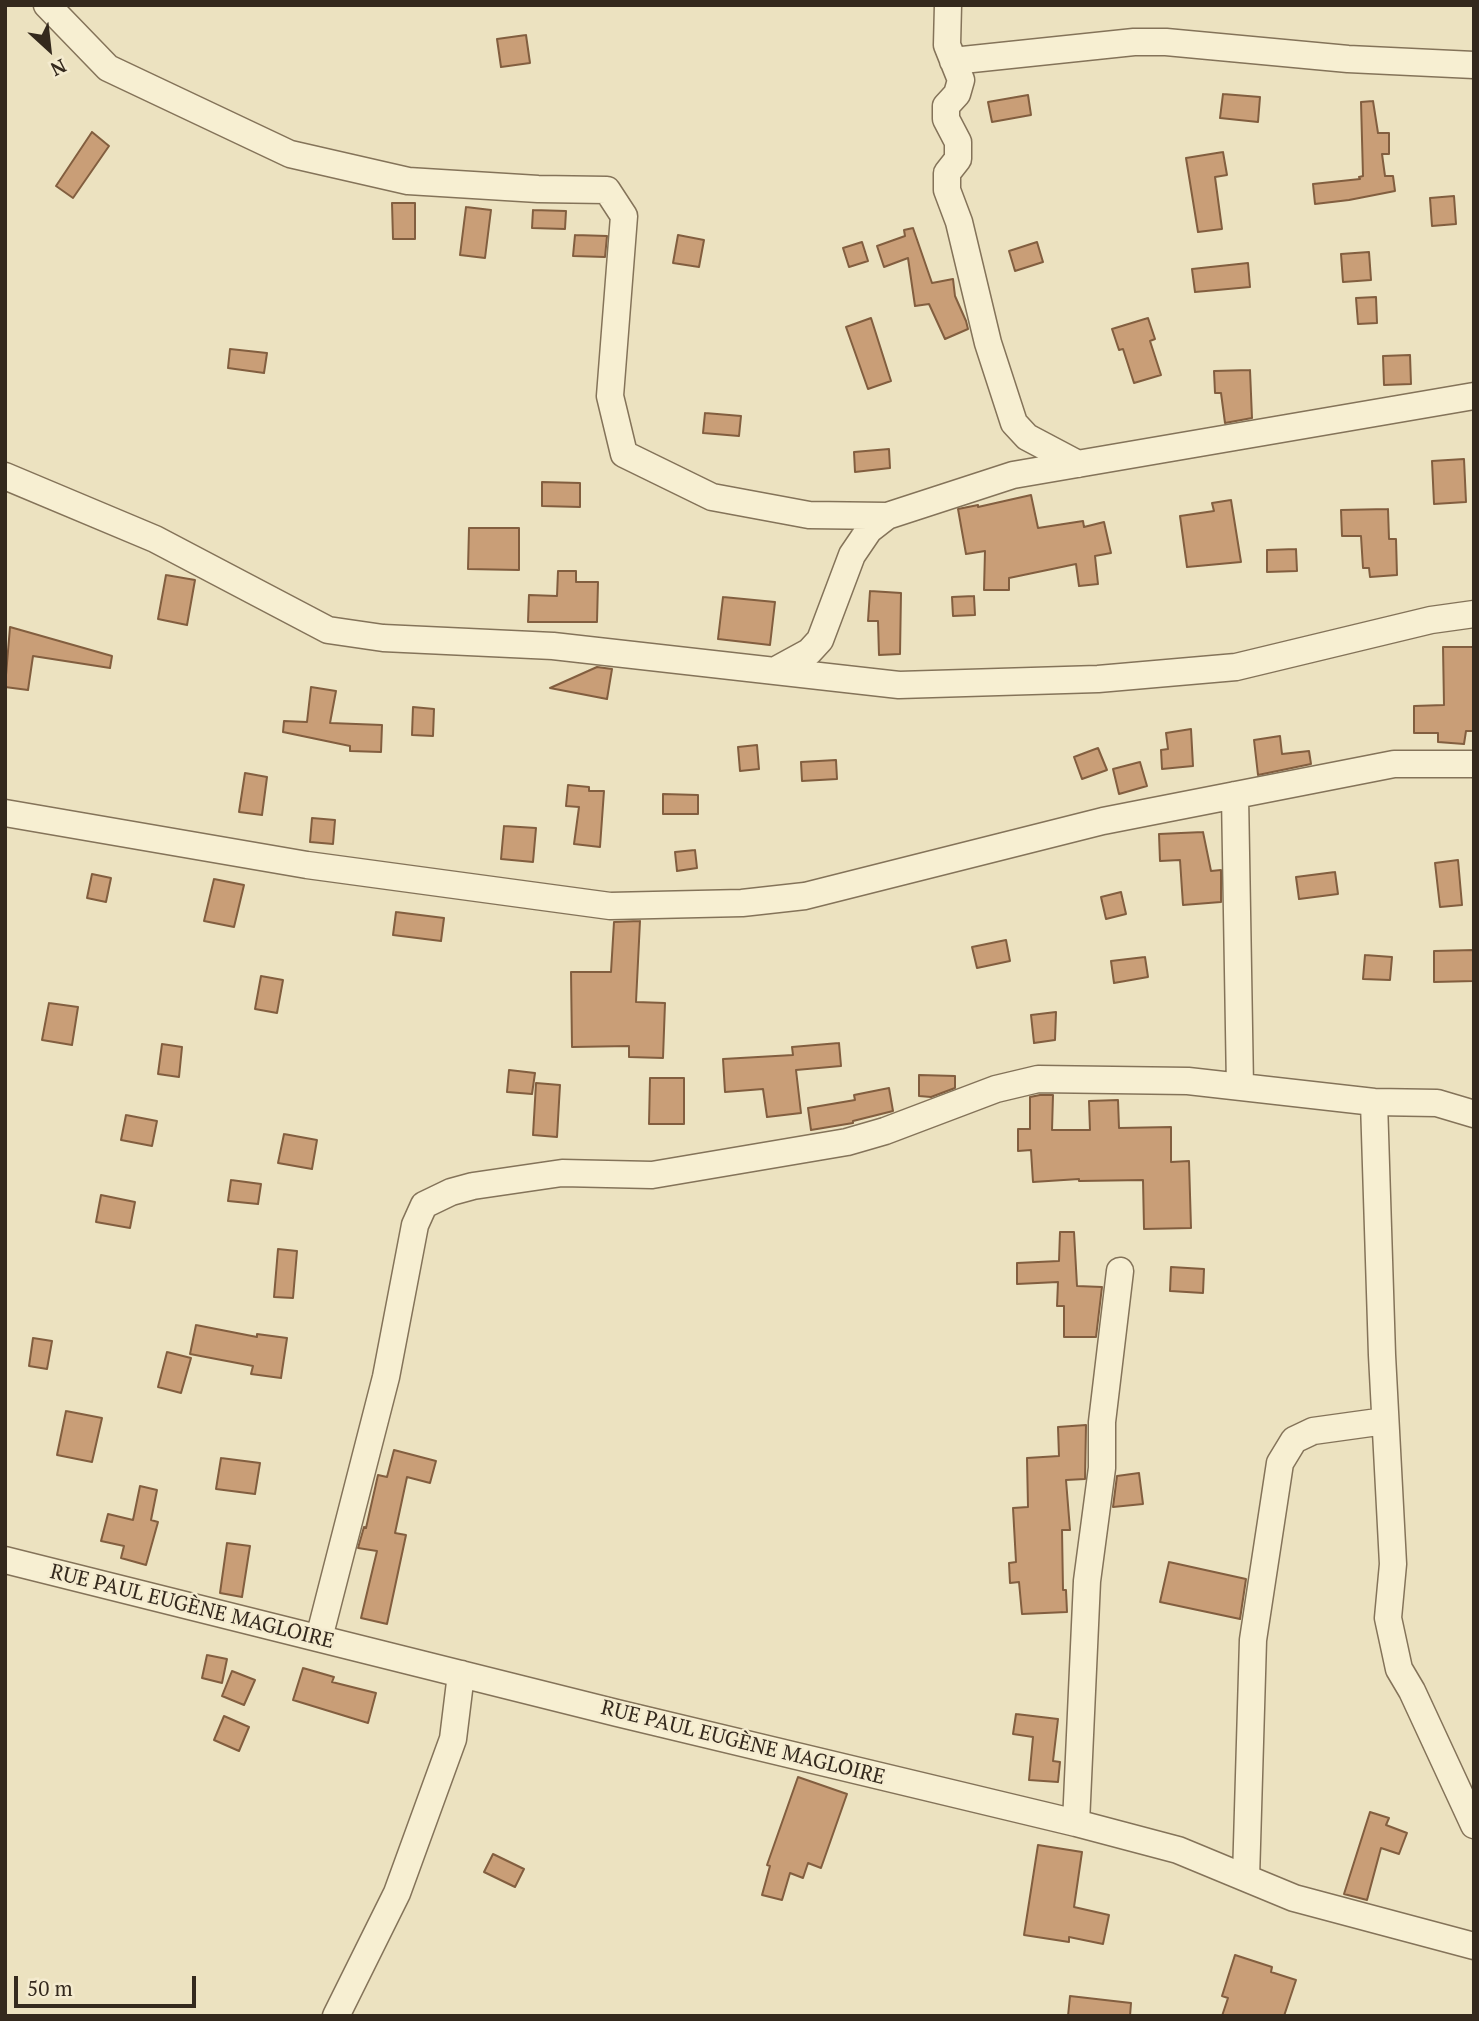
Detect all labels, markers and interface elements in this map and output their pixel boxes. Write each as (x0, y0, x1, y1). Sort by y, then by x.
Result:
north arrow (14, 14, 84, 84)
text: N (47, 54, 71, 83)
street label: RUE PAUL EUGÈNE MAGLOIRE (47, 1559, 337, 1655)
street label: RUE PAUL EUGÈNE MAGLOIRE (598, 1695, 888, 1791)
scale bar (18, 1962, 200, 2006)
text: 50 m (27, 1974, 73, 2002)

